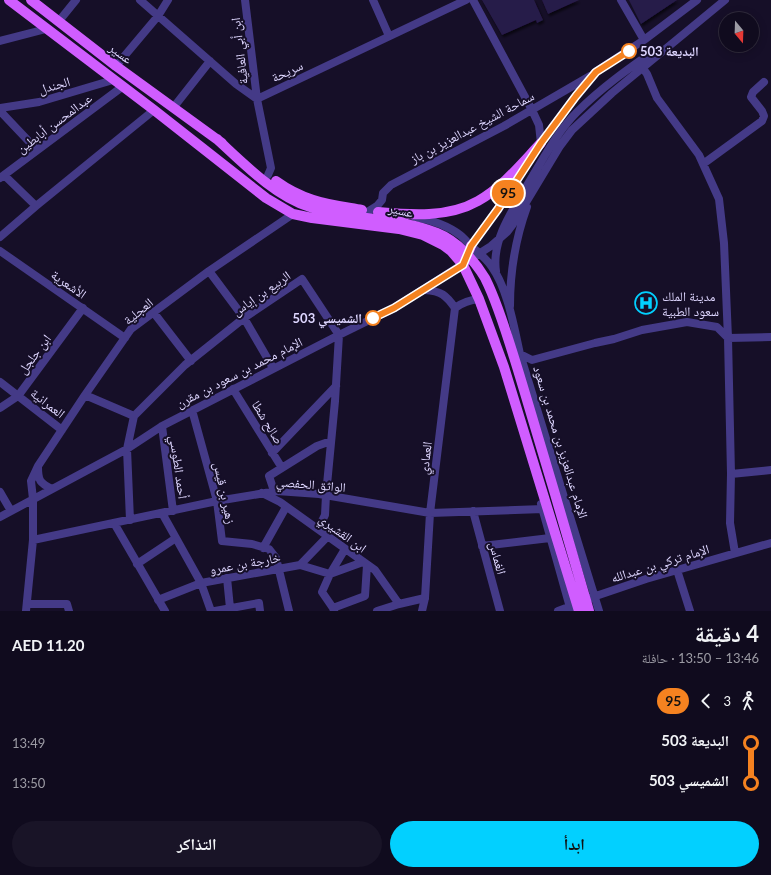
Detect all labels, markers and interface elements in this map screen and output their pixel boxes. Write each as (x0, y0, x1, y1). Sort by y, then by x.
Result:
north arrow (719, 12, 759, 52)
map controls (719, 12, 759, 52)
street label: ابن أبي العافية (227, 16, 254, 85)
street label: عسير (105, 38, 136, 68)
marker: البديعة 503 (621, 43, 637, 59)
place label: البديعة 503 (640, 43, 699, 59)
street label: سريحة (269, 57, 306, 86)
street label: الجندل (36, 73, 72, 98)
street label: سماحة الشيخ عبدالعزيز بن باز (406, 87, 538, 169)
street label: عبدالمحسن أبابطين (13, 89, 96, 157)
line badge: 95 (490, 180, 526, 206)
text: 95 (500, 184, 516, 201)
street label: عسير (386, 199, 415, 222)
street label: الأشعرية (48, 266, 90, 303)
street label: الربيع بن إياس (229, 267, 294, 321)
place label: مدينة الملك سعود الطبية (662, 288, 719, 320)
hospital icon: مدينة الملك سعود الطبية (633, 290, 659, 316)
street label: العجلية (120, 294, 156, 328)
place label: الشميسي 503 (293, 310, 362, 329)
marker: الشميسي 503 (365, 310, 381, 326)
street label: ابن جلجل (14, 331, 55, 378)
street label: الإمام محمد بن سعود بن مقرن (173, 333, 305, 412)
street label: الإمام عبدالعزيز بن محمد بن سعود (529, 364, 592, 520)
street label: العمرانية (27, 385, 68, 422)
street label: صالح شطا (247, 397, 287, 448)
street label: أحمد الطوسي (163, 434, 191, 500)
street label: العمادي (415, 440, 438, 476)
street label: زهير بن قيس (210, 461, 239, 526)
street label: الواثق الحفصي (275, 473, 346, 498)
street label: ابن القشيري (314, 510, 370, 558)
street label: الغماس (485, 540, 510, 576)
street label: الإمام تركي بن عبدالله (609, 540, 712, 589)
street label: خارجة بن عمرو (208, 549, 282, 578)
text: 4 دقيقة (695, 620, 759, 647)
text: AED 11.20 (12, 636, 84, 654)
text: 13:46 – 13:50 · حافلة (642, 650, 759, 666)
icon: back (695, 690, 717, 712)
icon: walk (737, 690, 759, 712)
text: 95 (665, 692, 681, 709)
text: 3 (723, 693, 731, 709)
text: البديعة 503 (661, 731, 729, 749)
text: 13:49 (12, 735, 45, 751)
text: الشميسي 503 (649, 771, 729, 789)
text: 13:50 (12, 775, 45, 791)
button: التذاكر (12, 821, 382, 867)
button: ابدأ (390, 821, 759, 867)

